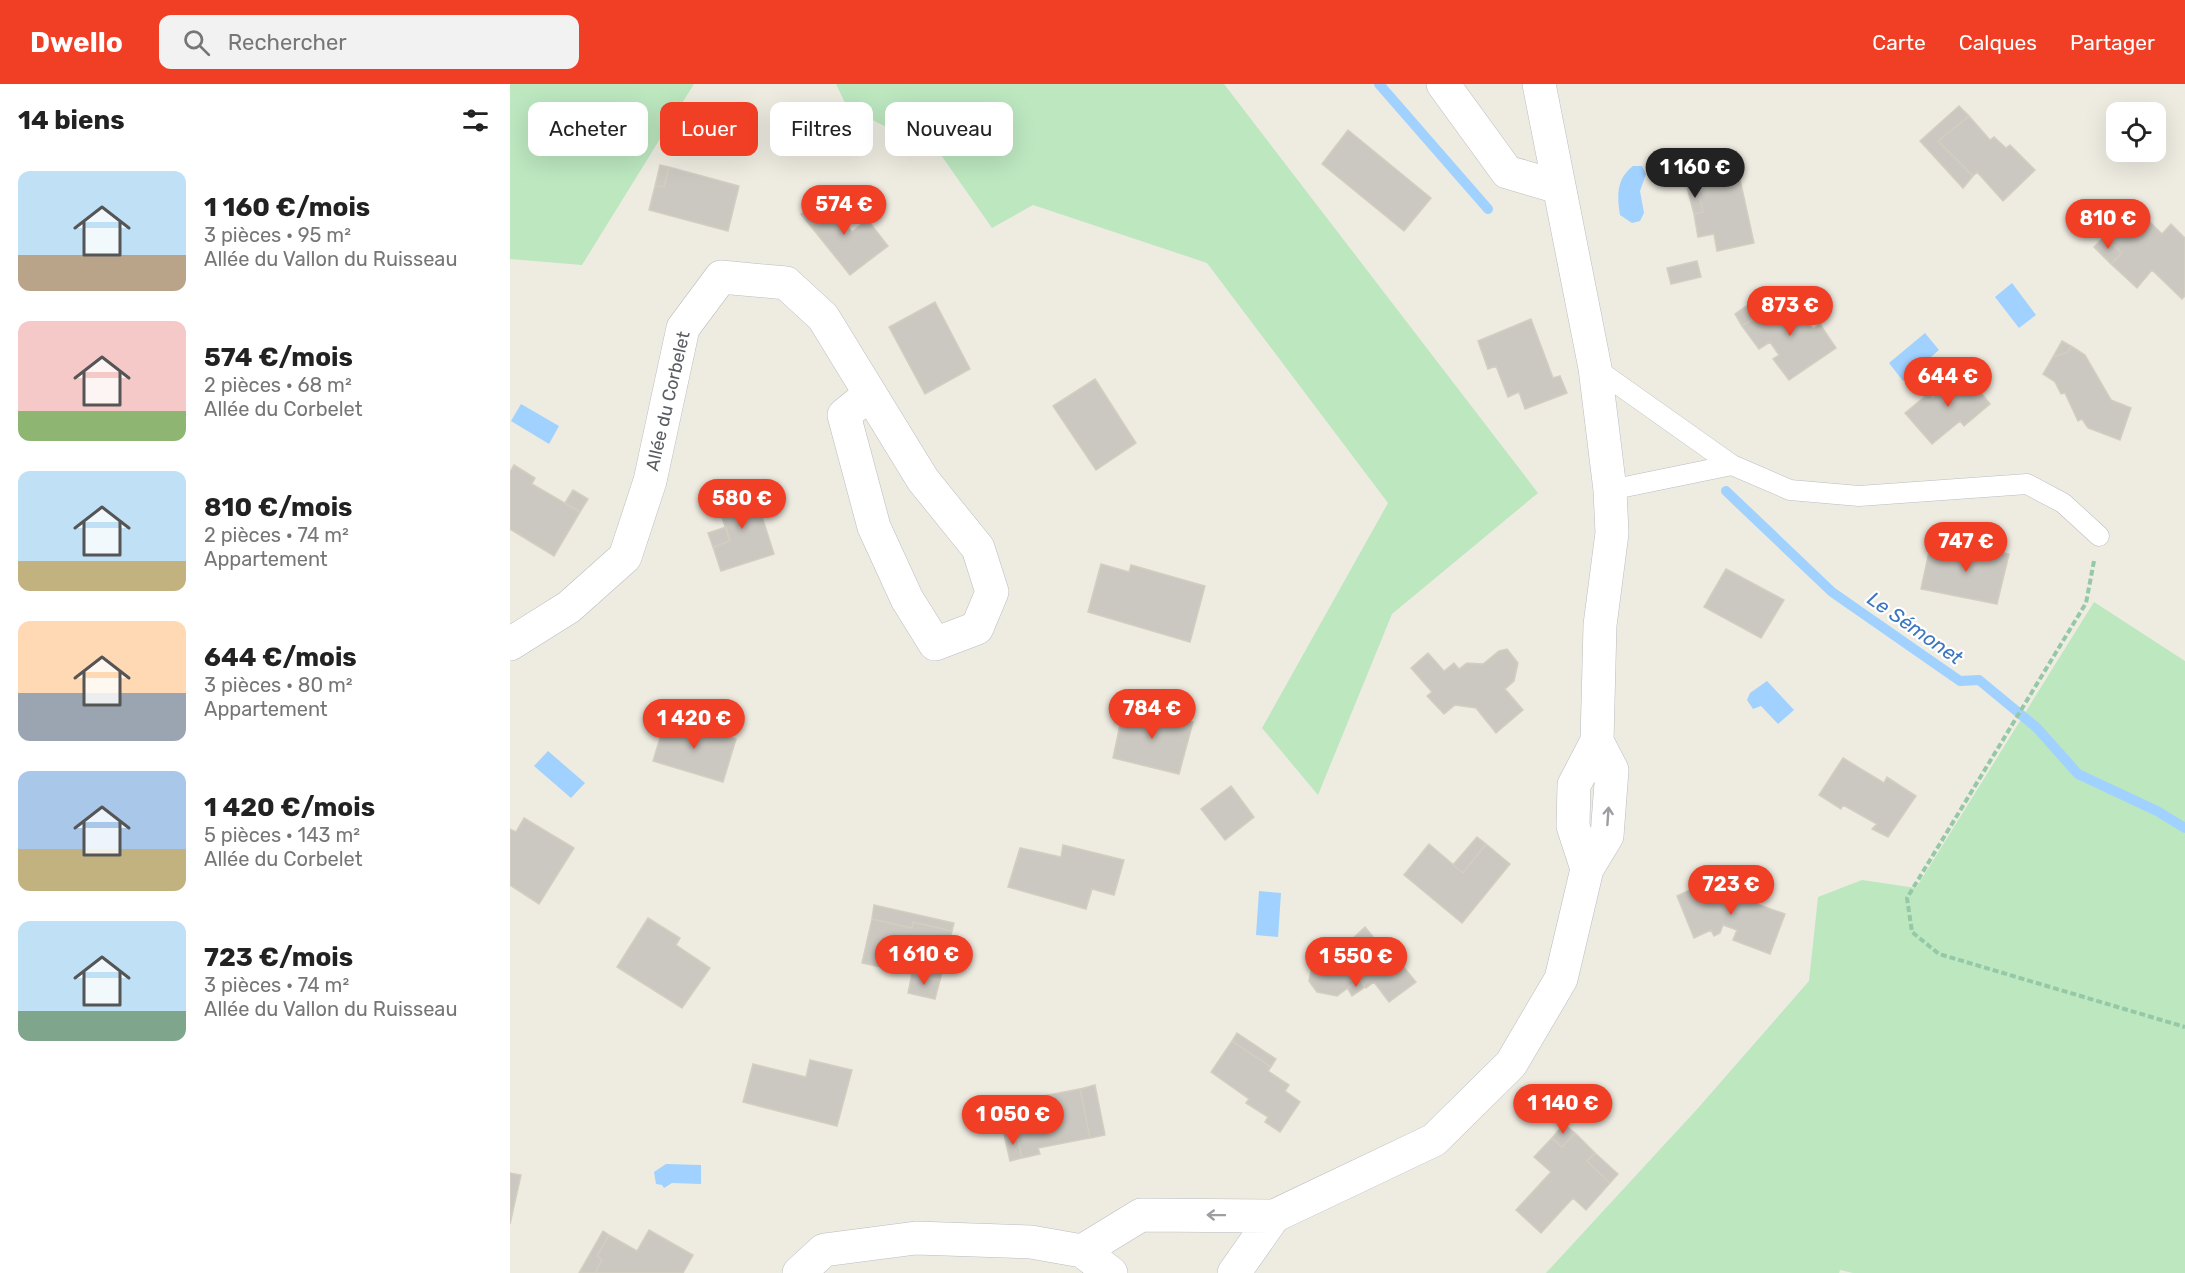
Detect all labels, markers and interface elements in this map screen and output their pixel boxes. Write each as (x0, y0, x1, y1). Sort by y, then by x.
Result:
search box (159, 15, 579, 69)
text: Dwello (30, 26, 123, 59)
icon: search (180, 26, 213, 59)
text: Rechercher (228, 29, 347, 56)
text: Carte (1872, 30, 1926, 55)
text: Calques (1959, 30, 2037, 55)
text: Partager (2070, 30, 2155, 55)
chip: Acheter (528, 102, 648, 156)
chip: Louer (660, 102, 758, 156)
chip: Filtres (770, 102, 873, 156)
chip: Nouveau (885, 102, 1013, 156)
map controls (2106, 102, 2166, 162)
button: locate (2106, 102, 2166, 162)
icon: filters (459, 104, 492, 137)
text: 14 biens (18, 105, 125, 136)
pin: 1 160 € (1640, 148, 1750, 199)
text: 1 160 € (1660, 155, 1730, 179)
pin: 574 € (802, 185, 886, 236)
text: 1 160 €/mois (204, 192, 370, 223)
text: 574 € (815, 192, 873, 216)
icon: home (66, 195, 138, 267)
pin: 810 € (2066, 199, 2150, 250)
text: 810 € (2079, 206, 2137, 230)
text: 3 pièces · 95 m² (204, 223, 351, 247)
text: Allée du Vallon du Ruisseau (204, 247, 457, 271)
pin: 873 € (1748, 286, 1832, 337)
text: 873 € (1761, 293, 1819, 317)
street label: Allée du Corbelet (641, 329, 695, 473)
text: 574 €/mois (204, 342, 353, 373)
icon: home (66, 345, 138, 417)
pin: 644 € (1906, 357, 1990, 408)
text: 644 € (1918, 364, 1978, 388)
text: 2 pièces · 68 m² (204, 373, 352, 397)
text: Allée du Corbelet (204, 397, 363, 421)
pin: 580 € (700, 479, 784, 530)
text: 580 € (712, 486, 772, 510)
text: 810 €/mois (204, 492, 352, 523)
icon: home (66, 495, 138, 567)
pin: 747 € (1924, 522, 2008, 573)
text: 2 pièces · 74 m² (204, 523, 349, 547)
text: 747 € (1938, 529, 1994, 553)
text: Appartement (204, 547, 328, 571)
water label: Le Sémonet (1863, 586, 1967, 670)
text: 644 €/mois (204, 642, 357, 673)
icon: home (66, 645, 138, 717)
text: 3 pièces · 80 m² (204, 673, 353, 697)
pin: 784 € (1110, 689, 1194, 740)
text: 784 € (1123, 696, 1181, 720)
text: Appartement (204, 697, 328, 721)
pin: 1 420 € (639, 699, 749, 750)
text: 1 420 € (657, 706, 731, 730)
text: 1 420 €/mois (204, 792, 375, 823)
icon: home (66, 795, 138, 867)
one-way arrow (1603, 807, 1614, 827)
text: 5 pièces · 143 m² (204, 823, 360, 847)
text: Allée du Corbelet (204, 847, 363, 871)
pin: 723 € (1689, 865, 1773, 916)
text: 723 € (1702, 872, 1760, 896)
pin: 1 610 € (869, 935, 979, 986)
pin: 1 550 € (1301, 937, 1411, 988)
text: 723 €/mois (204, 942, 353, 973)
text: 1 610 € (889, 942, 959, 966)
text: 1 550 € (1319, 944, 1393, 968)
icon: home (66, 945, 138, 1017)
text: 3 pièces · 74 m² (204, 973, 349, 997)
text: Allée du Vallon du Ruisseau (204, 997, 457, 1021)
pin: 1 140 € (1508, 1084, 1618, 1135)
text: 1 140 € (1527, 1091, 1599, 1115)
pin: 1 050 € (958, 1095, 1068, 1146)
text: 1 050 € (976, 1102, 1050, 1126)
one-way arrow (1206, 1209, 1226, 1221)

